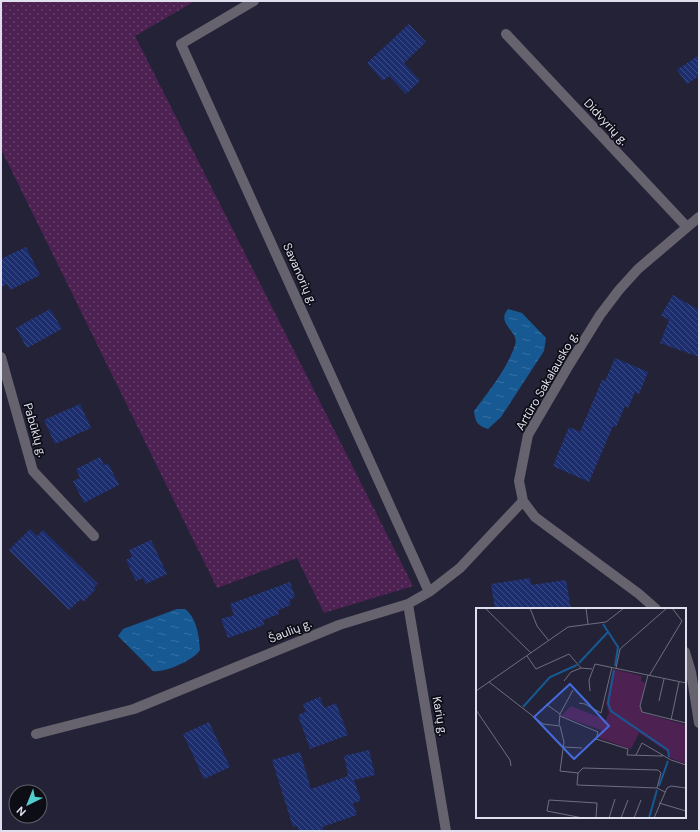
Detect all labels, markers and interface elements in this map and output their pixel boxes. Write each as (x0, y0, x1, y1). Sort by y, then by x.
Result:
street label: Didvyrių g. (580, 95, 632, 149)
street label: Savanorių g. (279, 240, 321, 308)
street label: Artūro Sakalausko g. (512, 329, 582, 433)
street label: Pabūklų g. (20, 401, 50, 459)
inset map (476, 608, 686, 818)
street label: Šaulių g. (266, 615, 314, 647)
street label: Karių g. (429, 695, 451, 737)
north arrow (8, 784, 48, 824)
text: N (13, 803, 29, 819)

